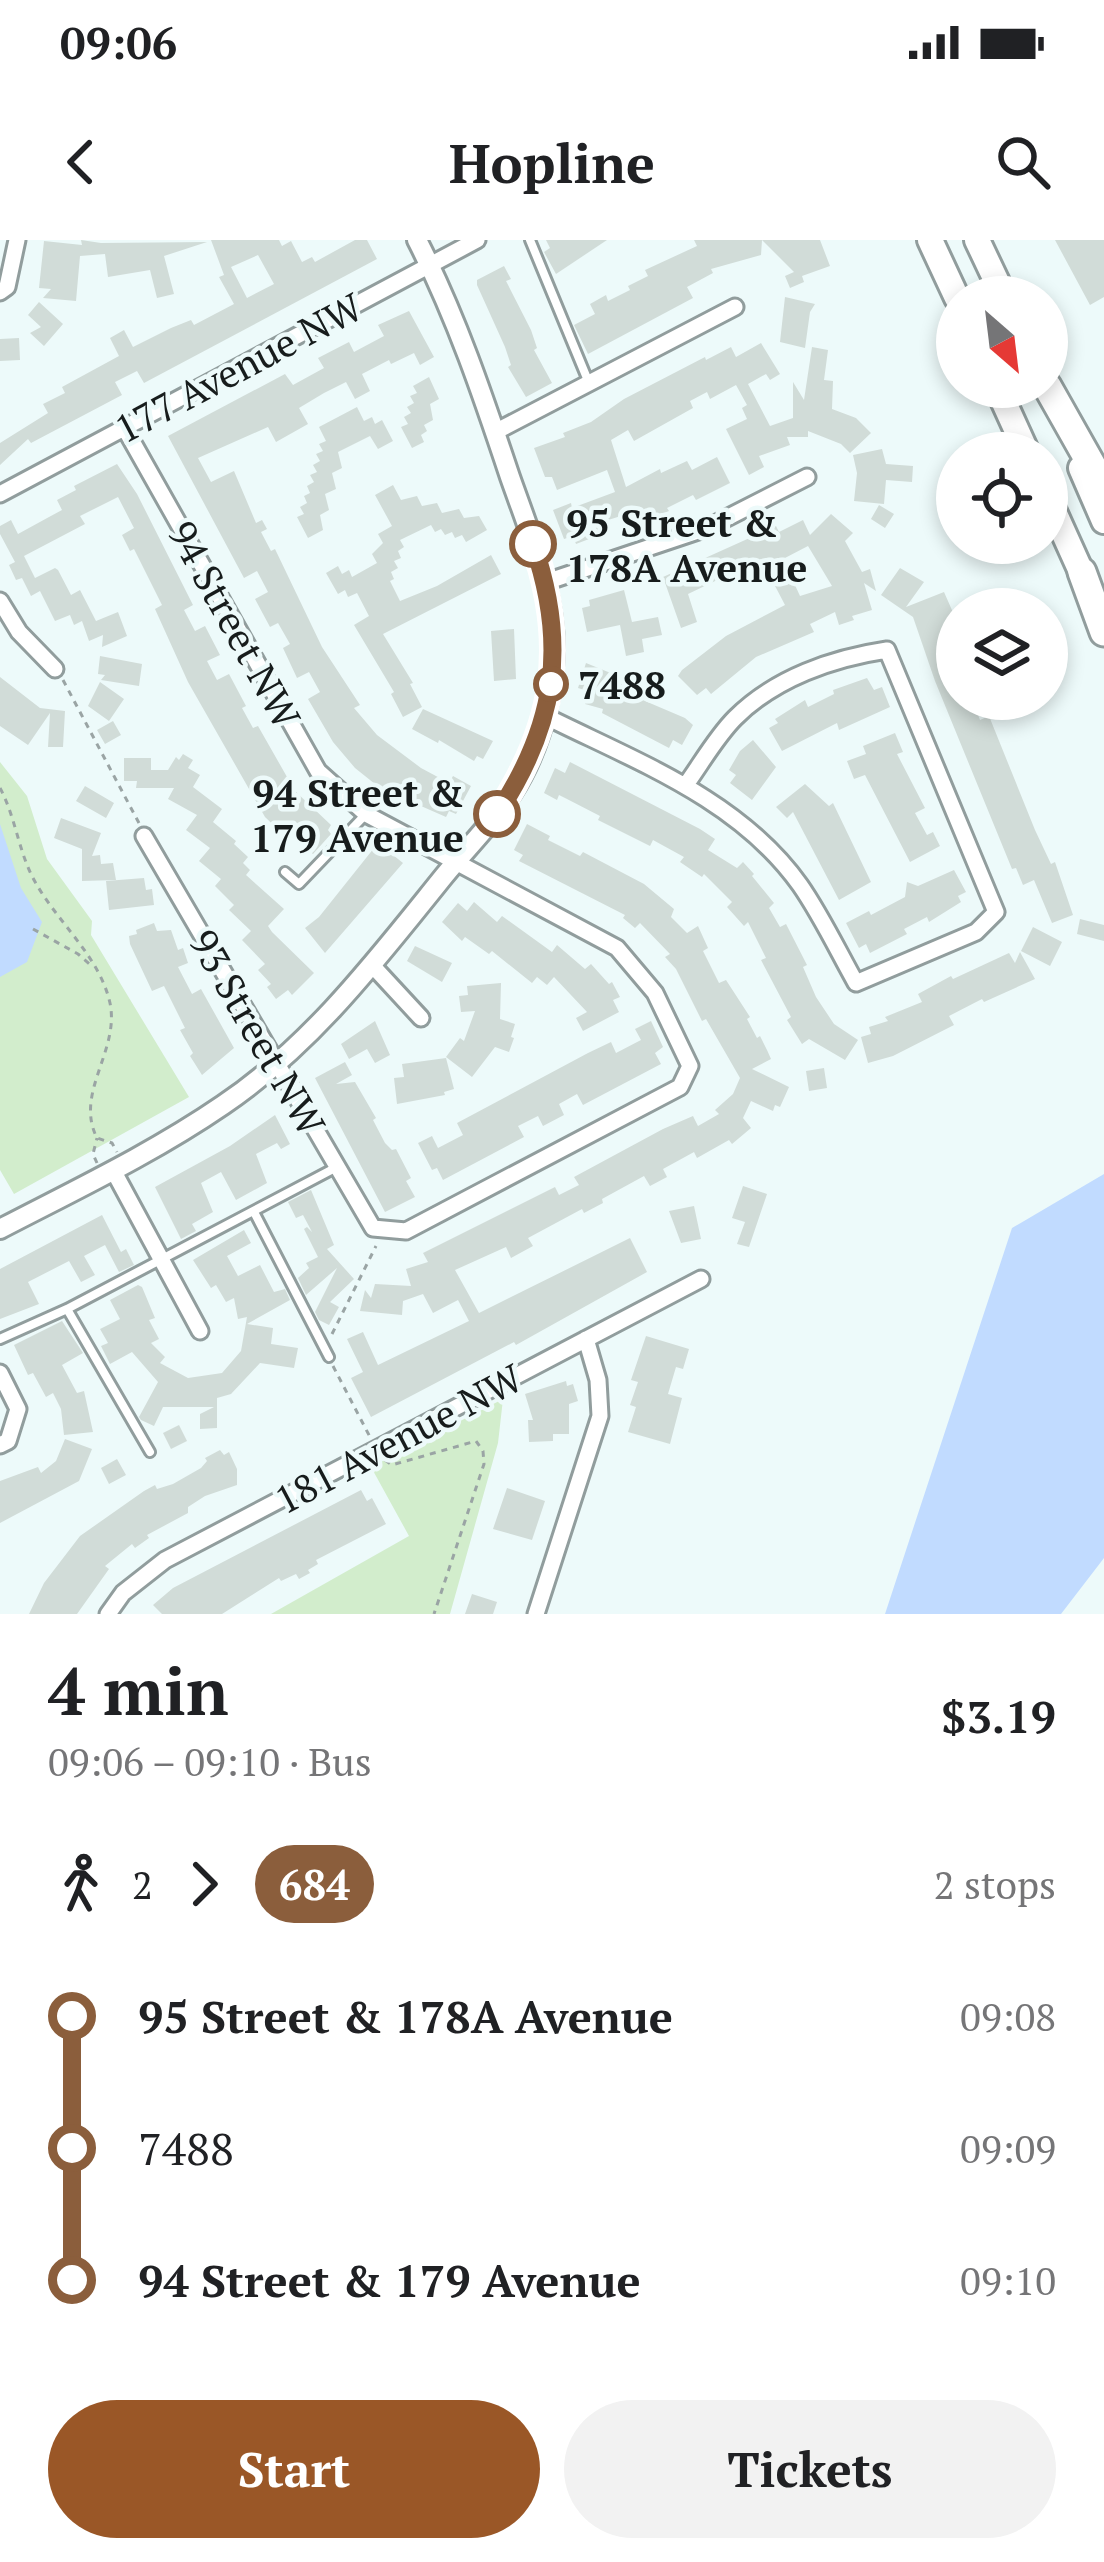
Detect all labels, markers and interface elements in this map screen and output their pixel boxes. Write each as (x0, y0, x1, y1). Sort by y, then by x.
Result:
text: 09:06 (60, 12, 177, 72)
text: Hopline (449, 127, 655, 198)
icon: back (48, 129, 114, 195)
icon: search (990, 129, 1056, 195)
north arrow (936, 276, 1068, 408)
map controls (936, 276, 1068, 720)
street label: 177 Avenue NW (105, 280, 371, 454)
button: locate (936, 432, 1068, 564)
place label: 95 Street & 178A Avenue (566, 496, 807, 593)
street label: 94 Street NW (157, 511, 314, 737)
marker: 95 Street & 178A Avenue (511, 522, 555, 566)
button: layers (936, 588, 1068, 720)
place label: 7488 (578, 658, 666, 710)
marker: 7488 (535, 668, 567, 700)
place label: 94 Street & 179 Avenue (251, 766, 464, 863)
marker: 94 Street & 179 Avenue (475, 792, 519, 836)
street label: 93 Street NW (178, 920, 338, 1145)
street label: 181 Avenue NW (265, 1351, 531, 1525)
text: 4 min (48, 1646, 229, 1734)
text: $3.19 (941, 1686, 1056, 1746)
text: 09:06 – 09:10 · Bus (48, 1735, 372, 1787)
icon: walk (48, 1851, 114, 1917)
icon: forward (171, 1851, 237, 1917)
text: 684 (279, 1856, 350, 1912)
text: 2 (132, 1858, 153, 1910)
text: 2 stops (934, 1858, 1056, 1910)
text: 95 Street & 178A Avenue (138, 1986, 673, 2046)
text: 09:08 (960, 1990, 1056, 2042)
text: 7488 (138, 2118, 234, 2178)
text: 09:09 (960, 2122, 1056, 2174)
text: 94 Street & 179 Avenue (138, 2250, 641, 2310)
text: 09:10 (960, 2254, 1056, 2306)
button: Start (48, 2400, 540, 2538)
button: Tickets (564, 2400, 1056, 2538)

